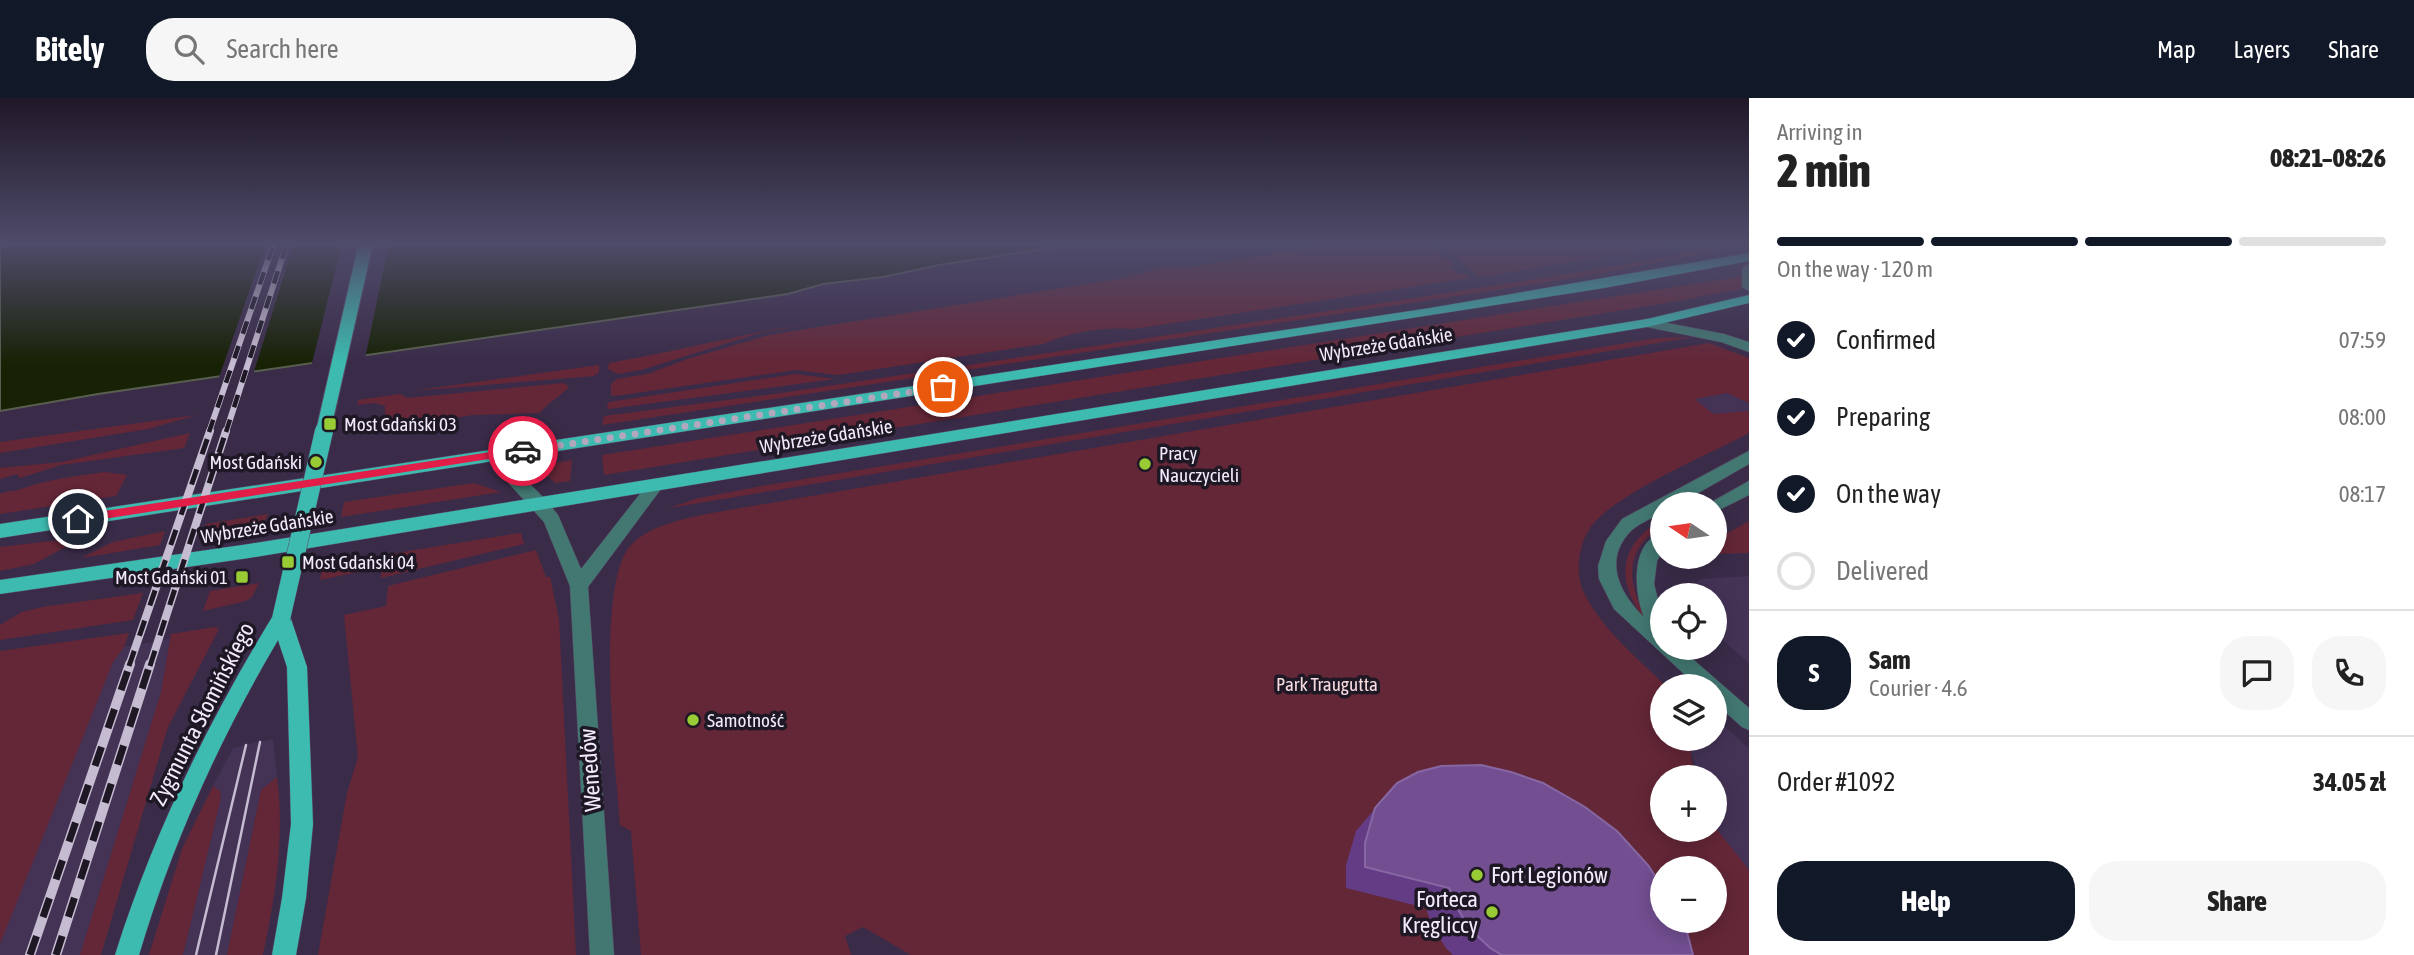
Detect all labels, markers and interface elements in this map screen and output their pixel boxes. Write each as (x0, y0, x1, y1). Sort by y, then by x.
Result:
search box (146, 18, 636, 81)
text: Bitely (35, 30, 104, 68)
icon: search (170, 30, 208, 68)
text: Search here (226, 34, 339, 64)
text: Map (2157, 36, 2196, 63)
text: Layers (2234, 36, 2290, 63)
text: Share (2328, 36, 2379, 63)
text: Arriving in (1777, 119, 1863, 145)
text: 08:21–08:26 (2270, 143, 2386, 173)
text: 2 min (1777, 144, 1871, 197)
text: On the way · 120 m (1777, 256, 1933, 282)
icon: check (1777, 321, 1815, 359)
street label: Wybrzeże Gdańskie (1318, 323, 1454, 365)
text: Confirmed (1836, 325, 1936, 355)
text: 07:59 (2339, 327, 2386, 353)
pin (913, 357, 973, 417)
icon: bag (924, 368, 962, 406)
icon: check (1777, 398, 1815, 436)
text: Preparing (1836, 402, 1930, 432)
text: 08:00 (2338, 404, 2386, 430)
place label: Most Gdański 03 (344, 413, 457, 435)
street label: Wybrzeże Gdańskie (758, 415, 894, 457)
marker: Most Gdański 03 (322, 416, 338, 432)
courier (488, 416, 558, 486)
icon: car (504, 432, 542, 470)
place label: Pracy Nauczycieli (1159, 442, 1239, 486)
place label: Most Gdański (210, 451, 302, 473)
marker: Most Gdański (308, 454, 324, 470)
marker: Pracy Nauczycieli (1137, 456, 1153, 472)
icon: check (1777, 475, 1815, 513)
text: On the way (1836, 479, 1941, 509)
text: 08:17 (2339, 481, 2386, 507)
pin (48, 489, 108, 549)
north arrow (1650, 492, 1727, 569)
map controls (1650, 492, 1727, 933)
icon: home (59, 500, 97, 538)
street label: Wybrzeże Gdańskie (199, 505, 335, 547)
place label: Most Gdański 04 (302, 551, 415, 573)
marker: Most Gdański 04 (280, 554, 296, 570)
text: Delivered (1836, 556, 1929, 586)
place label: Most Gdański 01 (115, 566, 228, 588)
marker: Most Gdański 01 (234, 569, 250, 585)
button: locate (1650, 583, 1727, 660)
street label: Zygmunta Słomińskiego (145, 618, 259, 810)
button: chat (2220, 636, 2294, 710)
button: phone (2312, 636, 2386, 710)
text: Sam (1869, 645, 1911, 675)
text: S (1809, 658, 1819, 688)
park label: Park Traugutta (1276, 673, 1378, 695)
button: layers (1650, 674, 1727, 751)
text: Courier · 4.6 (1869, 675, 1968, 701)
place label: Samotność (707, 709, 785, 731)
marker: Samotność (685, 712, 701, 728)
street label: Wenedów (574, 727, 606, 812)
button: + (1650, 765, 1727, 842)
text: Order #1092 (1777, 767, 1896, 797)
text: 34.05 zł (2313, 767, 2386, 797)
button: − (1650, 856, 1727, 933)
button: Help (1777, 861, 2075, 941)
button: Share (2089, 861, 2386, 941)
place label: Fort Legionów (1491, 862, 1608, 888)
marker: Fort Legionów (1469, 867, 1485, 883)
place label: Forteca Kręgliccy (1402, 886, 1478, 938)
marker: Forteca Kręgliccy (1484, 904, 1500, 920)

